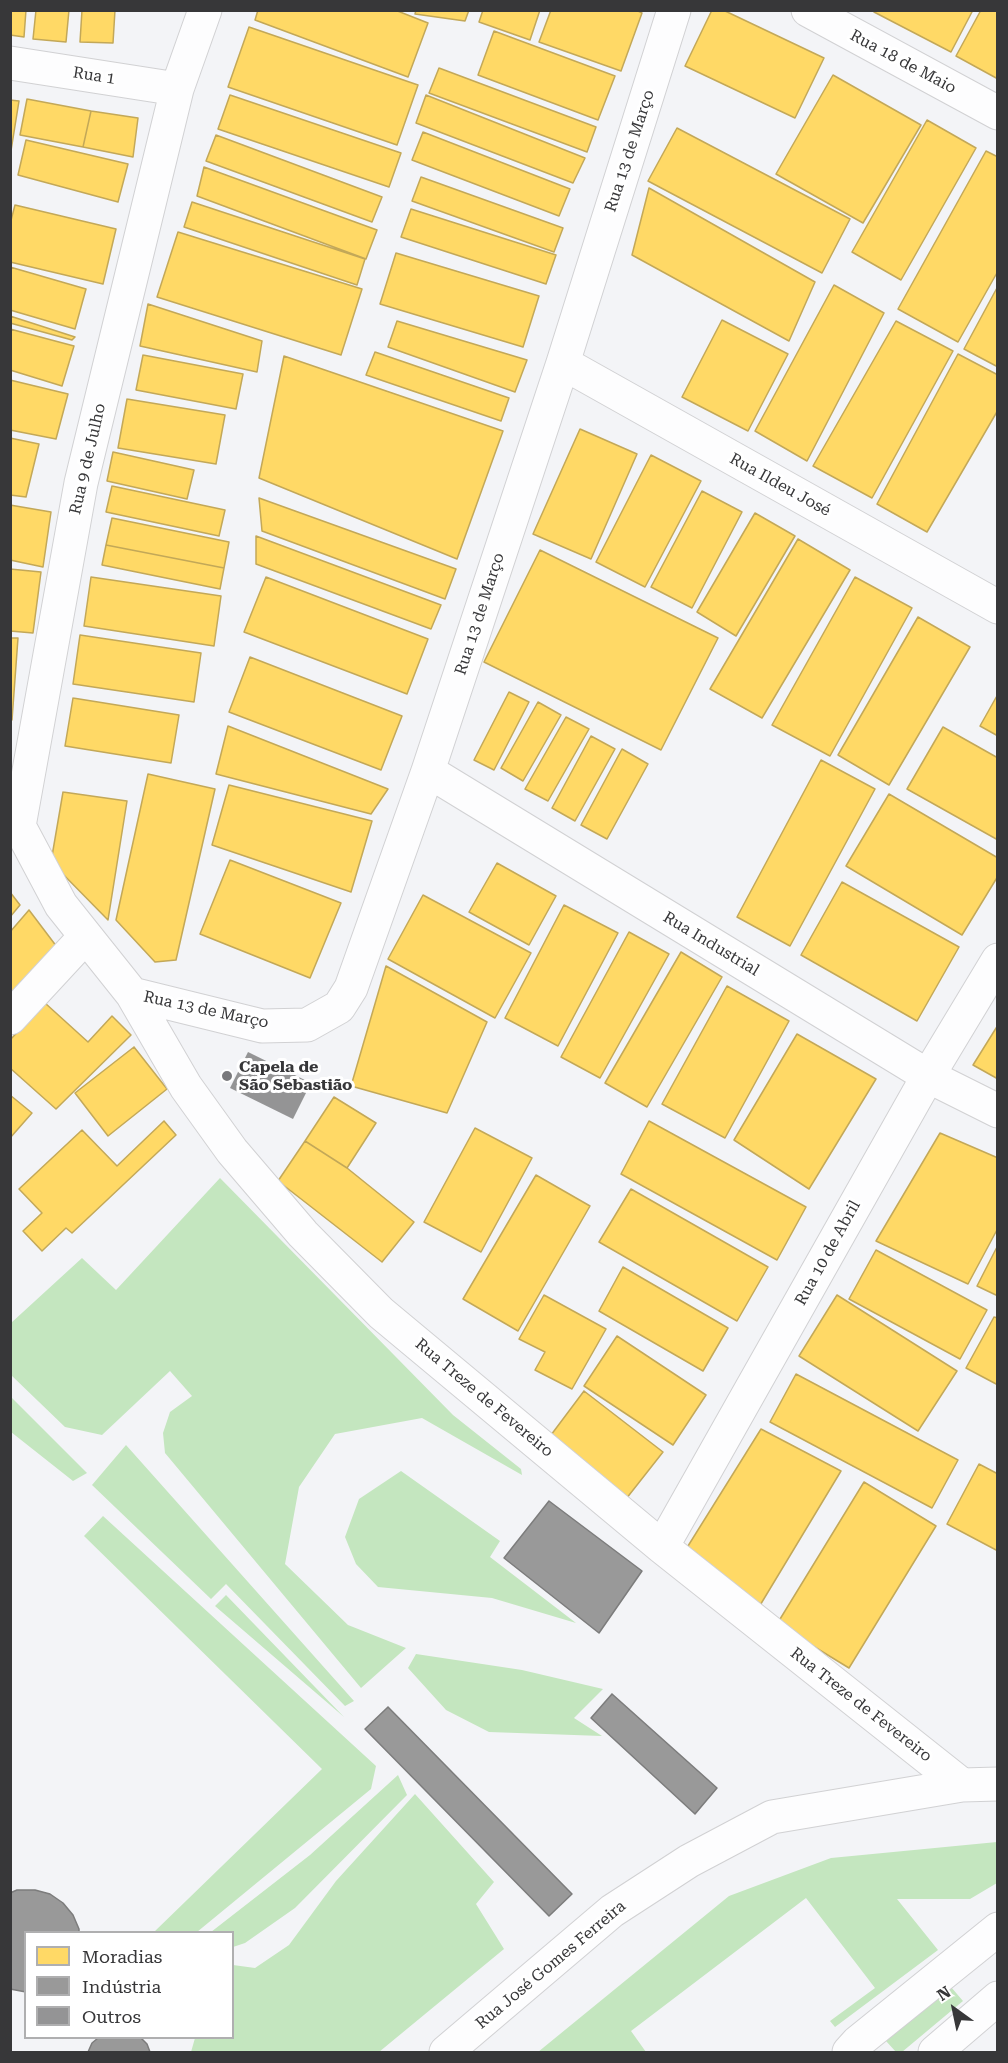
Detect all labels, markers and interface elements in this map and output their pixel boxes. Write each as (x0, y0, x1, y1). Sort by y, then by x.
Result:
street label: Rua 18 de Maio (847, 26, 959, 98)
street label: Rua 1 (72, 63, 116, 89)
street label: Rua 13 de Março (601, 87, 659, 215)
street label: Rua 9 de Julho (66, 402, 110, 516)
street label: Rua Ildeu José (726, 449, 834, 521)
street label: Rua 13 de Março (451, 550, 509, 678)
street label: Rua Industrial (659, 908, 763, 980)
street label: Rua 13 de Março (142, 987, 270, 1033)
place label: Capela de São Sebastião (239, 1057, 352, 1095)
marker: Capela de São Sebastião (220, 1069, 234, 1083)
street label: Rua 10 de Abril (791, 1197, 865, 1309)
street label: Rua Treze de Fevereiro (411, 1335, 557, 1461)
street label: Rua Treze de Fevereiro (786, 1644, 936, 1766)
street label: Rua José Gomes Ferreira (472, 1897, 630, 2033)
legend (24, 1931, 234, 2039)
text: Moradias (82, 1946, 162, 1967)
text: Indústria (82, 1976, 161, 1997)
north arrow (924, 1979, 984, 2039)
text: N (934, 1982, 954, 2005)
text: Outros (82, 2006, 141, 2027)

